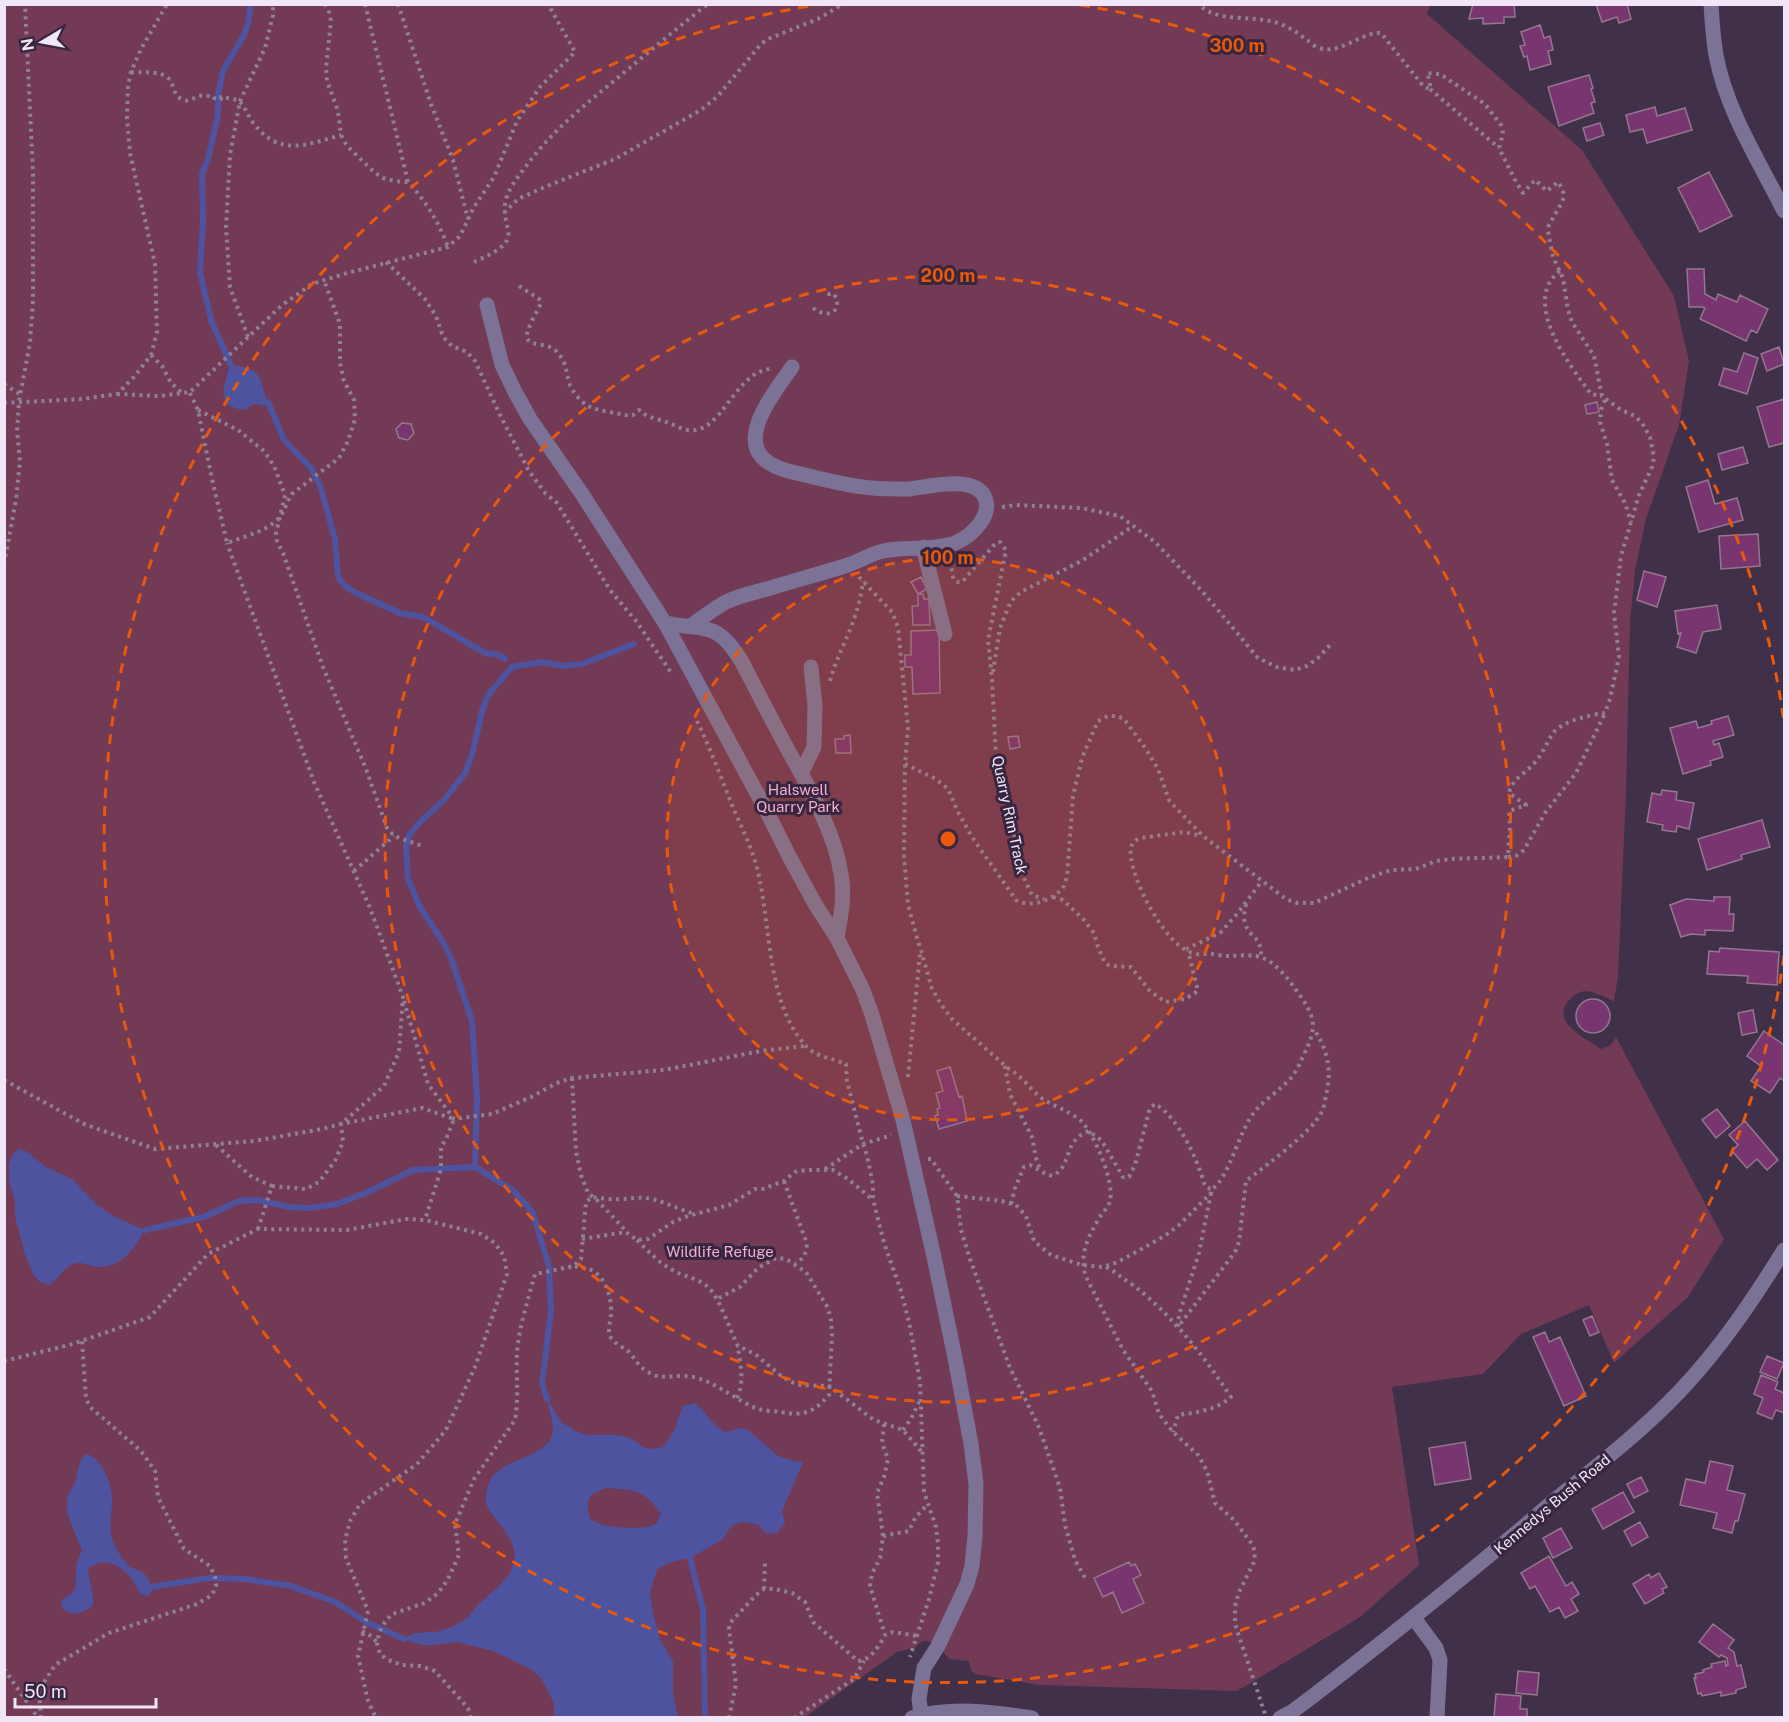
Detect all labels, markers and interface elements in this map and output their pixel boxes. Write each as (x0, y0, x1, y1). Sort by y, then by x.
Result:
north arrow (12, 12, 72, 72)
text: 300 m (1209, 35, 1265, 56)
text: N (17, 37, 38, 52)
text: 200 m (921, 265, 975, 286)
text: 100 m (922, 547, 974, 568)
street label: Quarry Rim Track (989, 754, 1031, 876)
park label: Halswell Quarry Park (756, 781, 840, 815)
centre of rings (938, 829, 958, 849)
park label: Wildlife Refuge (666, 1243, 774, 1260)
street label: Kennedys Bush Road (1491, 1450, 1613, 1558)
scale bar (15, 1671, 156, 1709)
text: 50 m (24, 1681, 67, 1702)

